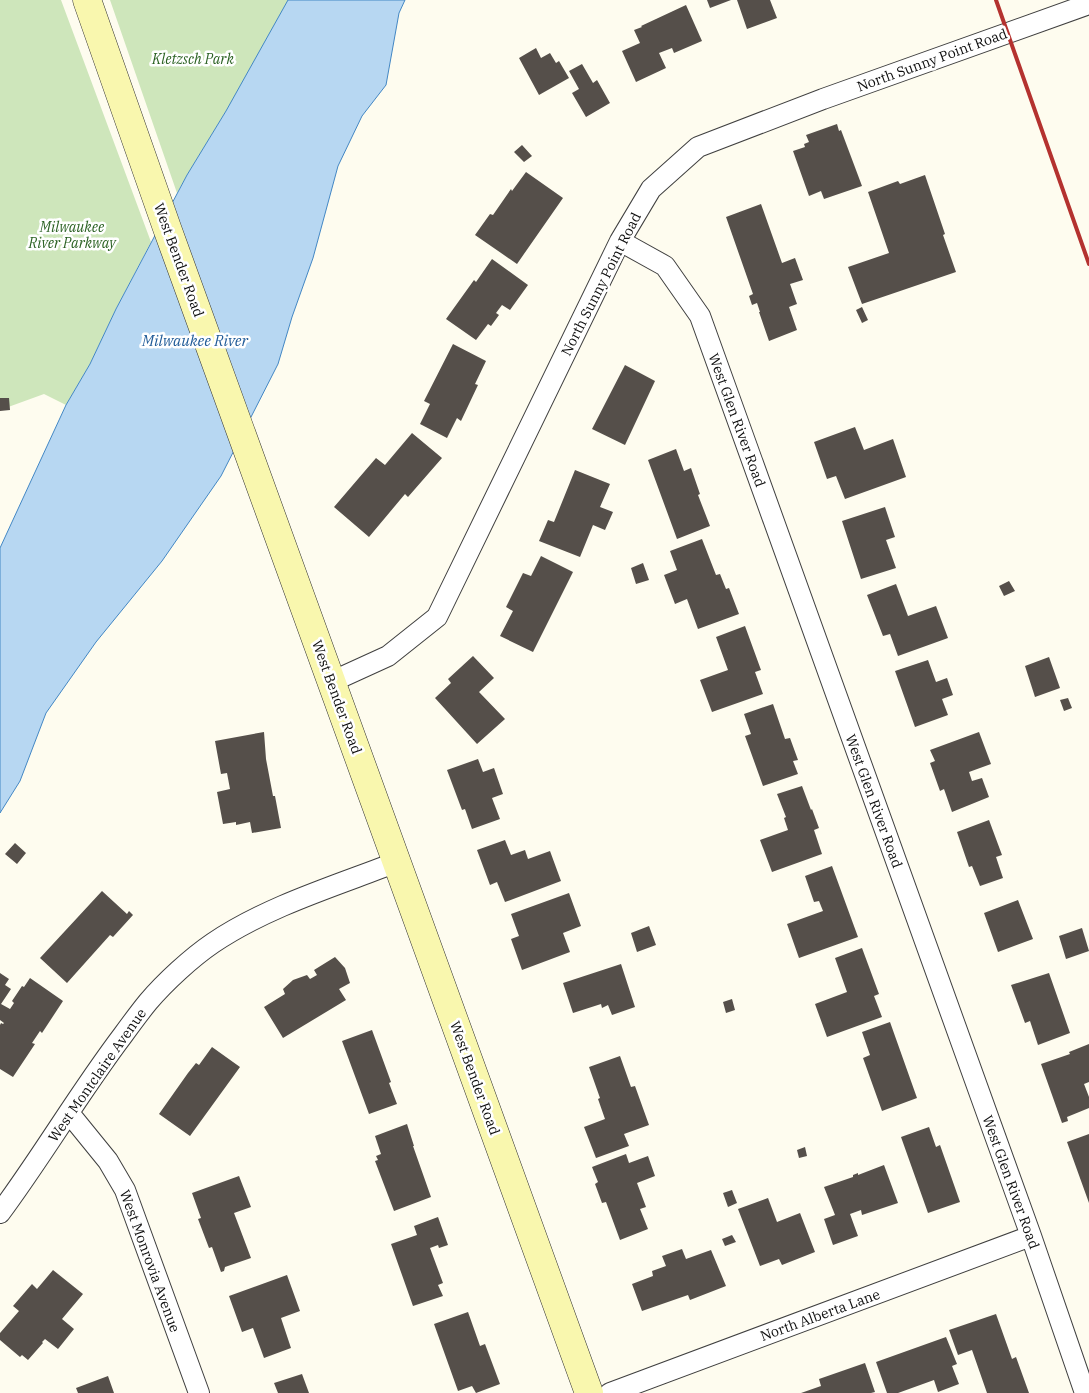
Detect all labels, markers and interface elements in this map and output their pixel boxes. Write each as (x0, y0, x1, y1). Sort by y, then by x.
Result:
street label: North Sunny Point Road (854, 24, 1010, 96)
park label: Kletzsch Park (151, 50, 234, 68)
street label: West Bender Road (150, 201, 208, 320)
street label: North Sunny Point Road (557, 209, 645, 359)
park label: Milwaukee River Parkway (27, 218, 117, 252)
water label: Milwaukee River (141, 331, 248, 350)
street label: West Glen River Road (704, 351, 770, 490)
street label: West Bender Road (308, 638, 366, 757)
street label: West Glen River Road (841, 732, 907, 871)
street label: West Montclaire Avenue (44, 1005, 150, 1145)
street label: West Bender Road (446, 1019, 504, 1138)
street label: West Glen River Road (978, 1113, 1044, 1252)
street label: West Monrovia Avenue (116, 1187, 184, 1335)
street label: North Alberta Lane (758, 1285, 882, 1345)

